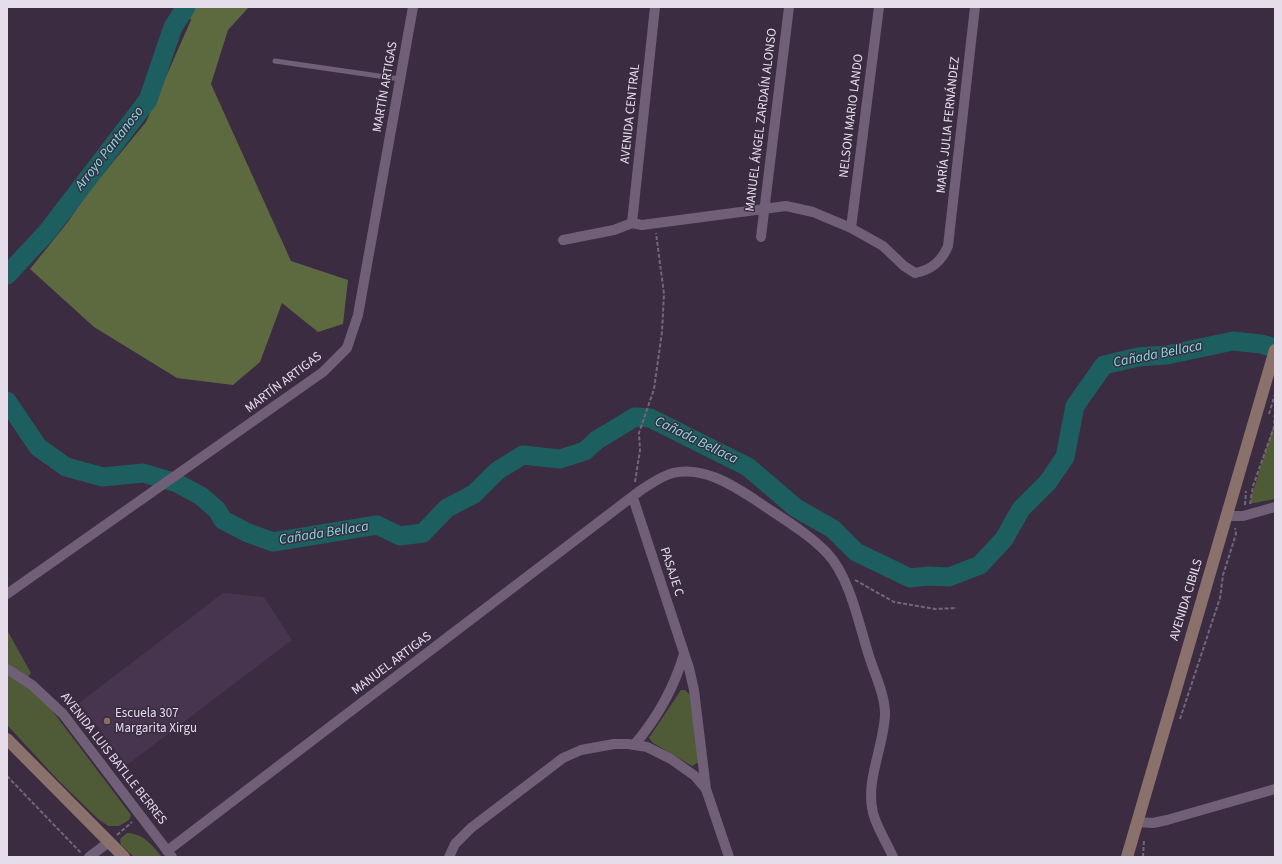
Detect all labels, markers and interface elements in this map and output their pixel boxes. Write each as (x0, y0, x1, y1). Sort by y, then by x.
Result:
street label: MANUEL ÁNGEL ZARDAÍN ALONSO (743, 27, 781, 213)
street label: MARTÍN ARTIGAS (370, 40, 402, 134)
street label: NELSON MARIO LANDO (837, 53, 867, 179)
street label: MARÍA JULIA FERNÁNDEZ (934, 56, 964, 194)
street label: AVENIDA CENTRAL (618, 63, 644, 165)
water label: Arroyo Pantanoso (72, 104, 148, 194)
water label: Cañada Bellaca (1112, 338, 1204, 372)
street label: MARTÍN ARTIGAS (243, 349, 325, 417)
water label: Cañada Bellaca (652, 414, 740, 468)
water label: Cañada Bellaca (278, 519, 370, 549)
street label: PASAJE C (656, 545, 686, 599)
street label: AVENIDA CIBILS (1167, 557, 1207, 643)
street label: MANUEL ARTIGAS (349, 629, 435, 699)
street label: AVENIDA LUIS BATLLE BERRES (57, 690, 169, 828)
place label: Escuela 307 Margarita Xirgu (115, 706, 197, 737)
marker: Escuela 307 Margarita Xirgu (102, 716, 112, 726)

